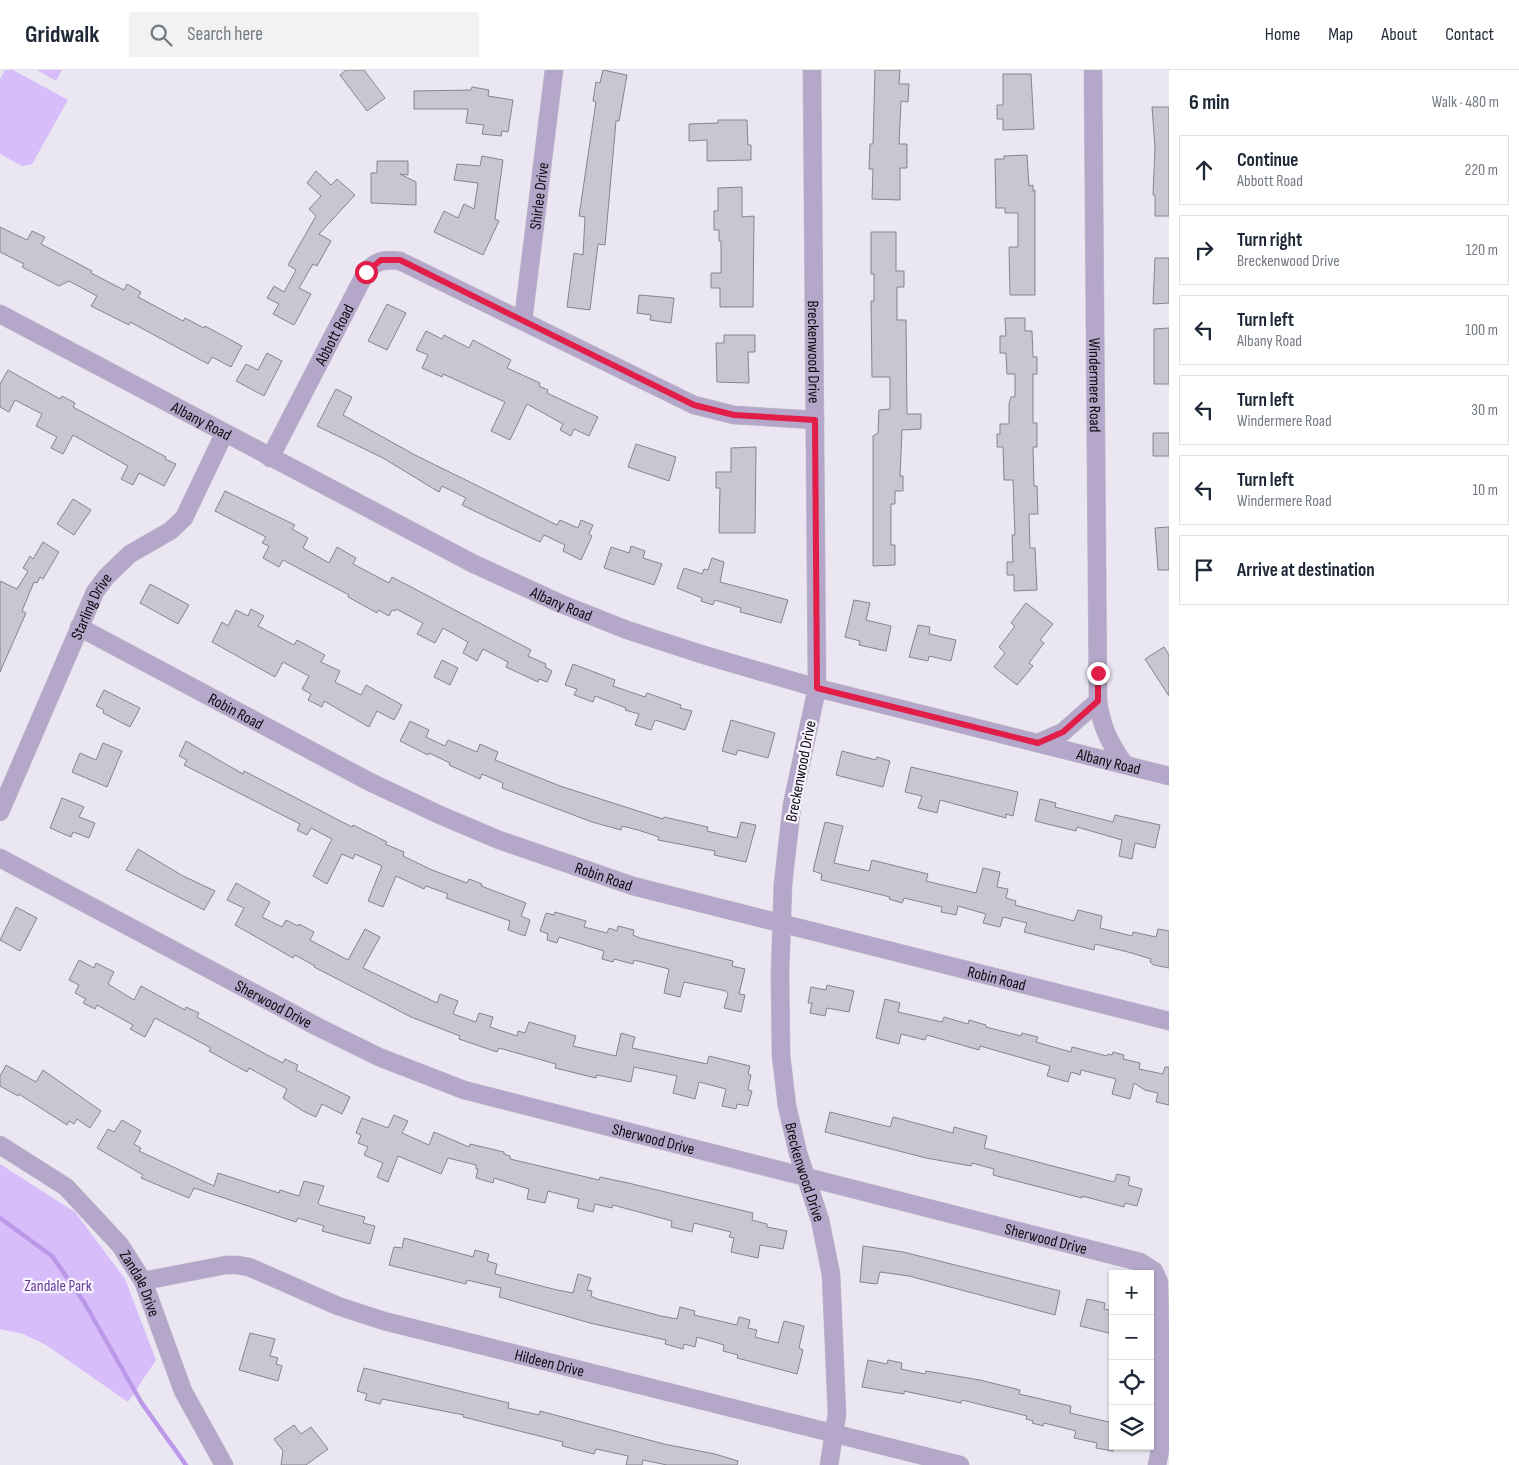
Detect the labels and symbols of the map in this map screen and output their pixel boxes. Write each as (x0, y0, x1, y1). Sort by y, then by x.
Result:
street label: Shirlee Drive (526, 161, 554, 231)
route start (355, 261, 378, 284)
street label: Breckenwood Drive (803, 300, 823, 404)
street label: Abbott Road (311, 301, 359, 370)
street label: Windermere Road (1084, 338, 1104, 432)
street label: Albany Road (167, 398, 234, 445)
street label: Starling Drive (67, 570, 117, 643)
street label: Albany Road (526, 583, 595, 626)
route end (1087, 662, 1110, 685)
street label: Robin Road (205, 690, 266, 734)
street label: Breckenwood Drive (782, 719, 821, 824)
street label: Albany Road (1074, 745, 1142, 780)
street label: Robin Road (572, 859, 635, 896)
street label: Robin Road (965, 963, 1028, 996)
street label: Sherwood Drive (231, 977, 315, 1033)
street label: Sherwood Drive (610, 1120, 697, 1159)
street label: Breckenwood Drive (780, 1121, 828, 1224)
street label: Sherwood Drive (1003, 1220, 1089, 1259)
street label: Zandale Drive (115, 1247, 163, 1319)
park label: Zandale Park (24, 1277, 92, 1296)
street label: Hildeen Drive (513, 1346, 586, 1382)

